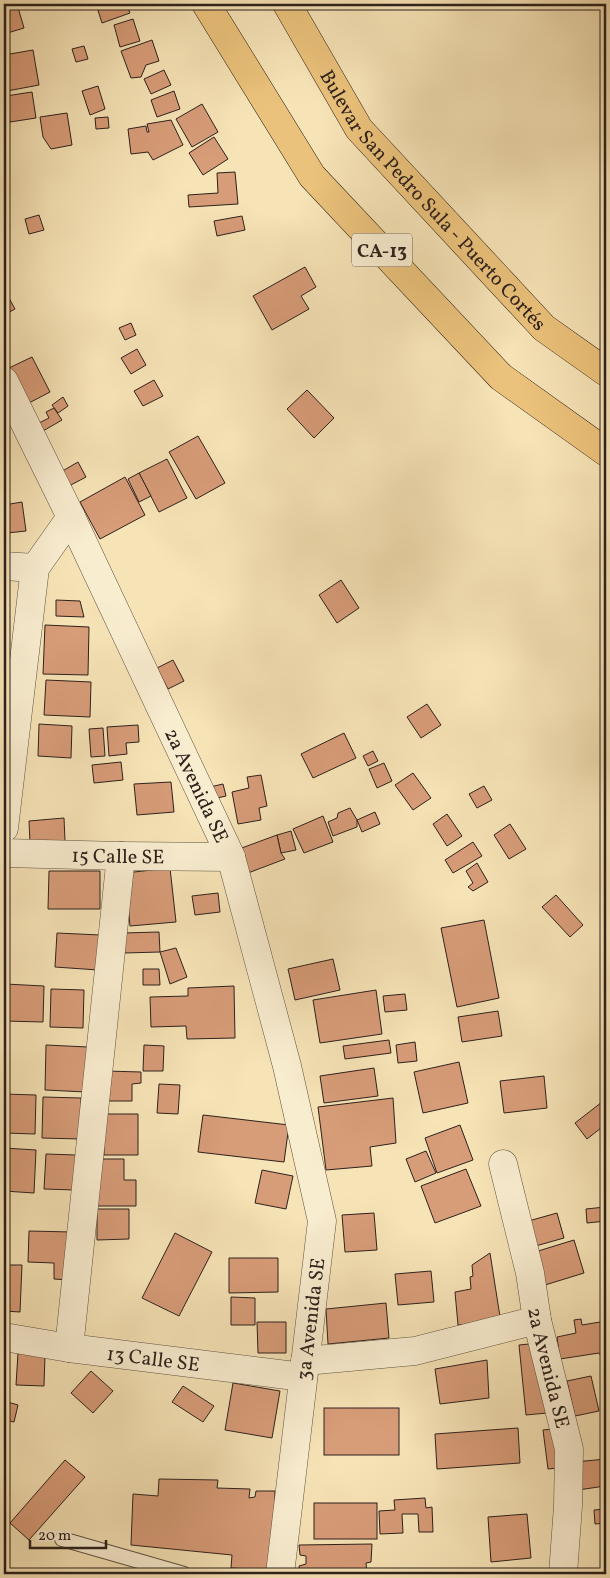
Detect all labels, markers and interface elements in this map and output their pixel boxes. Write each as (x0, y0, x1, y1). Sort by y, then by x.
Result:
street label: Bulevar San Pedro Sula - Puerto Cortés (312, 65, 552, 338)
road number: CA-13 (352, 234, 412, 266)
street label: 2a Avenida SE (156, 724, 234, 848)
street label: 15 Calle SE (71, 843, 165, 872)
street label: 3a Avenida SE (291, 1256, 333, 1382)
street label: 2a Avenida SE (519, 1306, 575, 1432)
street label: 13 Calle SE (105, 1341, 201, 1380)
scale bar (30, 1518, 106, 1550)
text: 20 m (38, 1526, 71, 1547)

